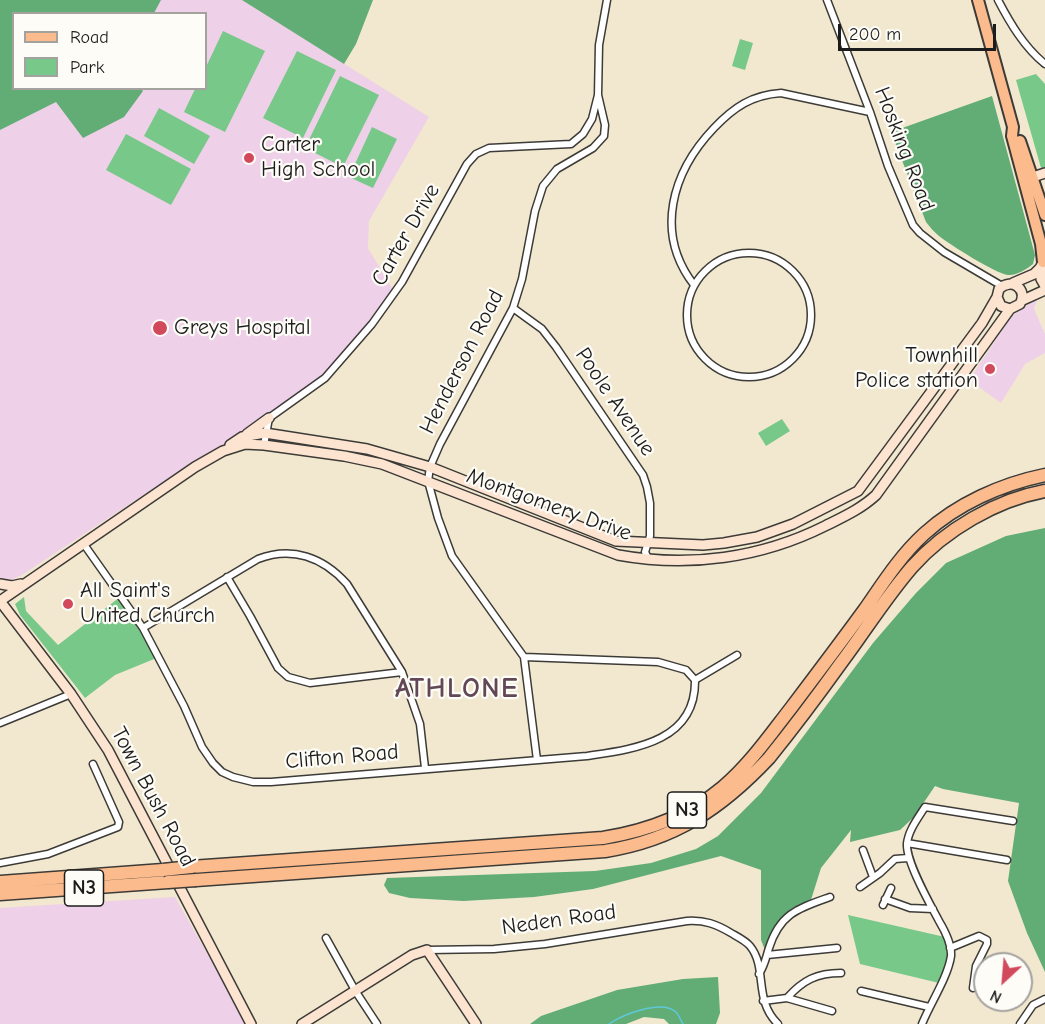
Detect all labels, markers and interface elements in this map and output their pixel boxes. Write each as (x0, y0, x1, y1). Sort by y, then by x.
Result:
legend (12, 12, 207, 90)
scale bar (841, 12, 998, 50)
text: 200 m (849, 24, 901, 45)
text: Road (70, 27, 109, 48)
text: Park (70, 57, 104, 78)
street label: Hosking Road (868, 83, 940, 215)
place label: Carter High School (261, 132, 375, 184)
marker: Carter High School (242, 151, 256, 165)
street label: Carter Drive (366, 179, 446, 291)
street label: Henderson Road (414, 286, 510, 438)
place label: Greys Hospital (174, 315, 310, 341)
marker: Greys Hospital (151, 319, 169, 337)
street label: Poole Avenue (569, 343, 661, 461)
place label: Townhill Police station (855, 343, 978, 394)
marker: Townhill Police station (983, 362, 997, 376)
street label: Montgomery Drive (463, 463, 635, 547)
place label: All Saint's United Church (80, 578, 215, 630)
marker: All Saint's United Church (61, 597, 75, 611)
district label: ATHLONE (395, 672, 519, 706)
street label: Town Bush Road (105, 723, 201, 871)
street label: Clifton Road (284, 739, 400, 775)
road number: N3 (668, 792, 706, 828)
road number: N3 (64, 870, 104, 906)
street label: Neden Road (500, 899, 618, 941)
north arrow (973, 952, 1033, 1012)
text: N (987, 986, 1005, 1007)

